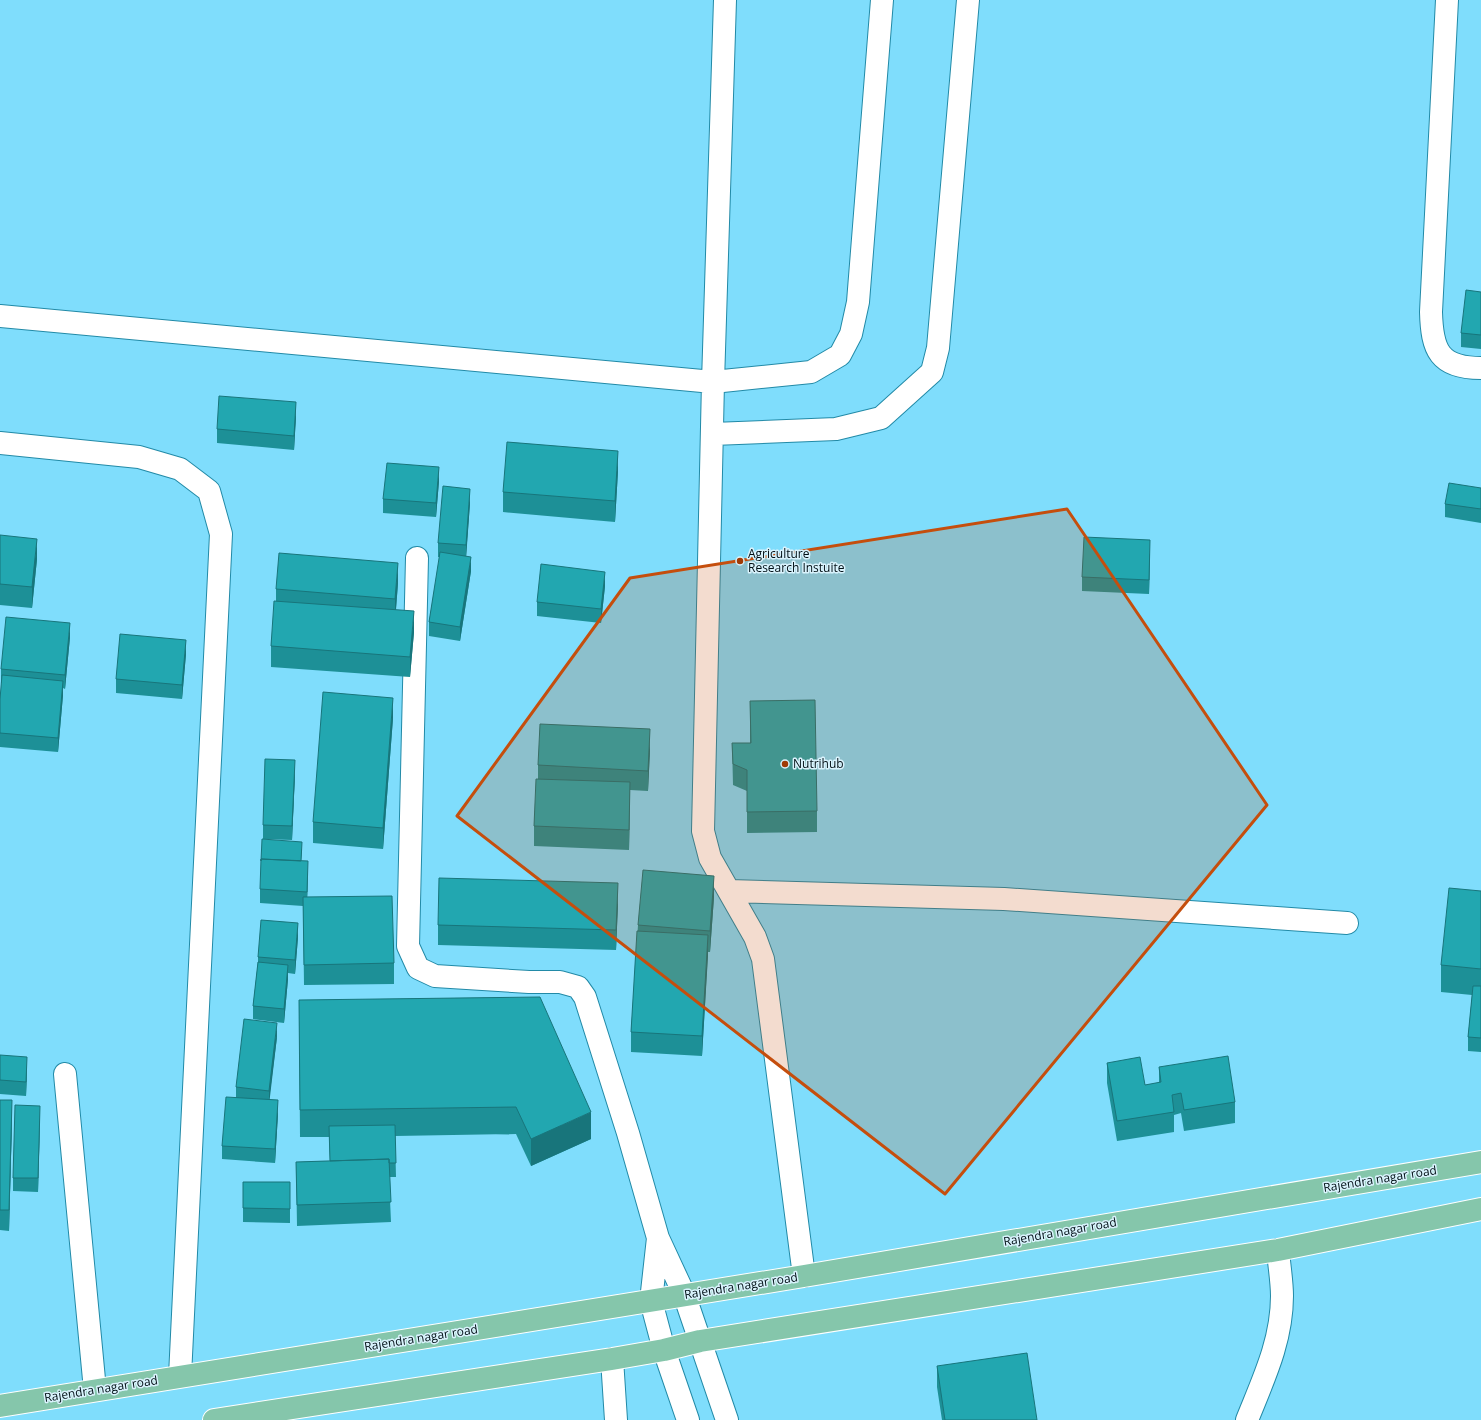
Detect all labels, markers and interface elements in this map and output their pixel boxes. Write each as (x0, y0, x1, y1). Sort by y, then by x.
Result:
place label: Agriculture Research Instuite (748, 545, 845, 576)
marker: Agriculture Research Instuite (735, 556, 745, 566)
place label: Nutrihub (793, 755, 844, 772)
marker: Nutrihub (780, 759, 790, 769)
street label: Rajendra nagar road (1322, 1161, 1438, 1196)
street label: Rajendra nagar road (1002, 1213, 1118, 1250)
street label: Rajendra nagar road (683, 1268, 799, 1303)
street label: Rajendra nagar road (363, 1320, 479, 1355)
street label: Rajendra nagar road (43, 1371, 159, 1406)

